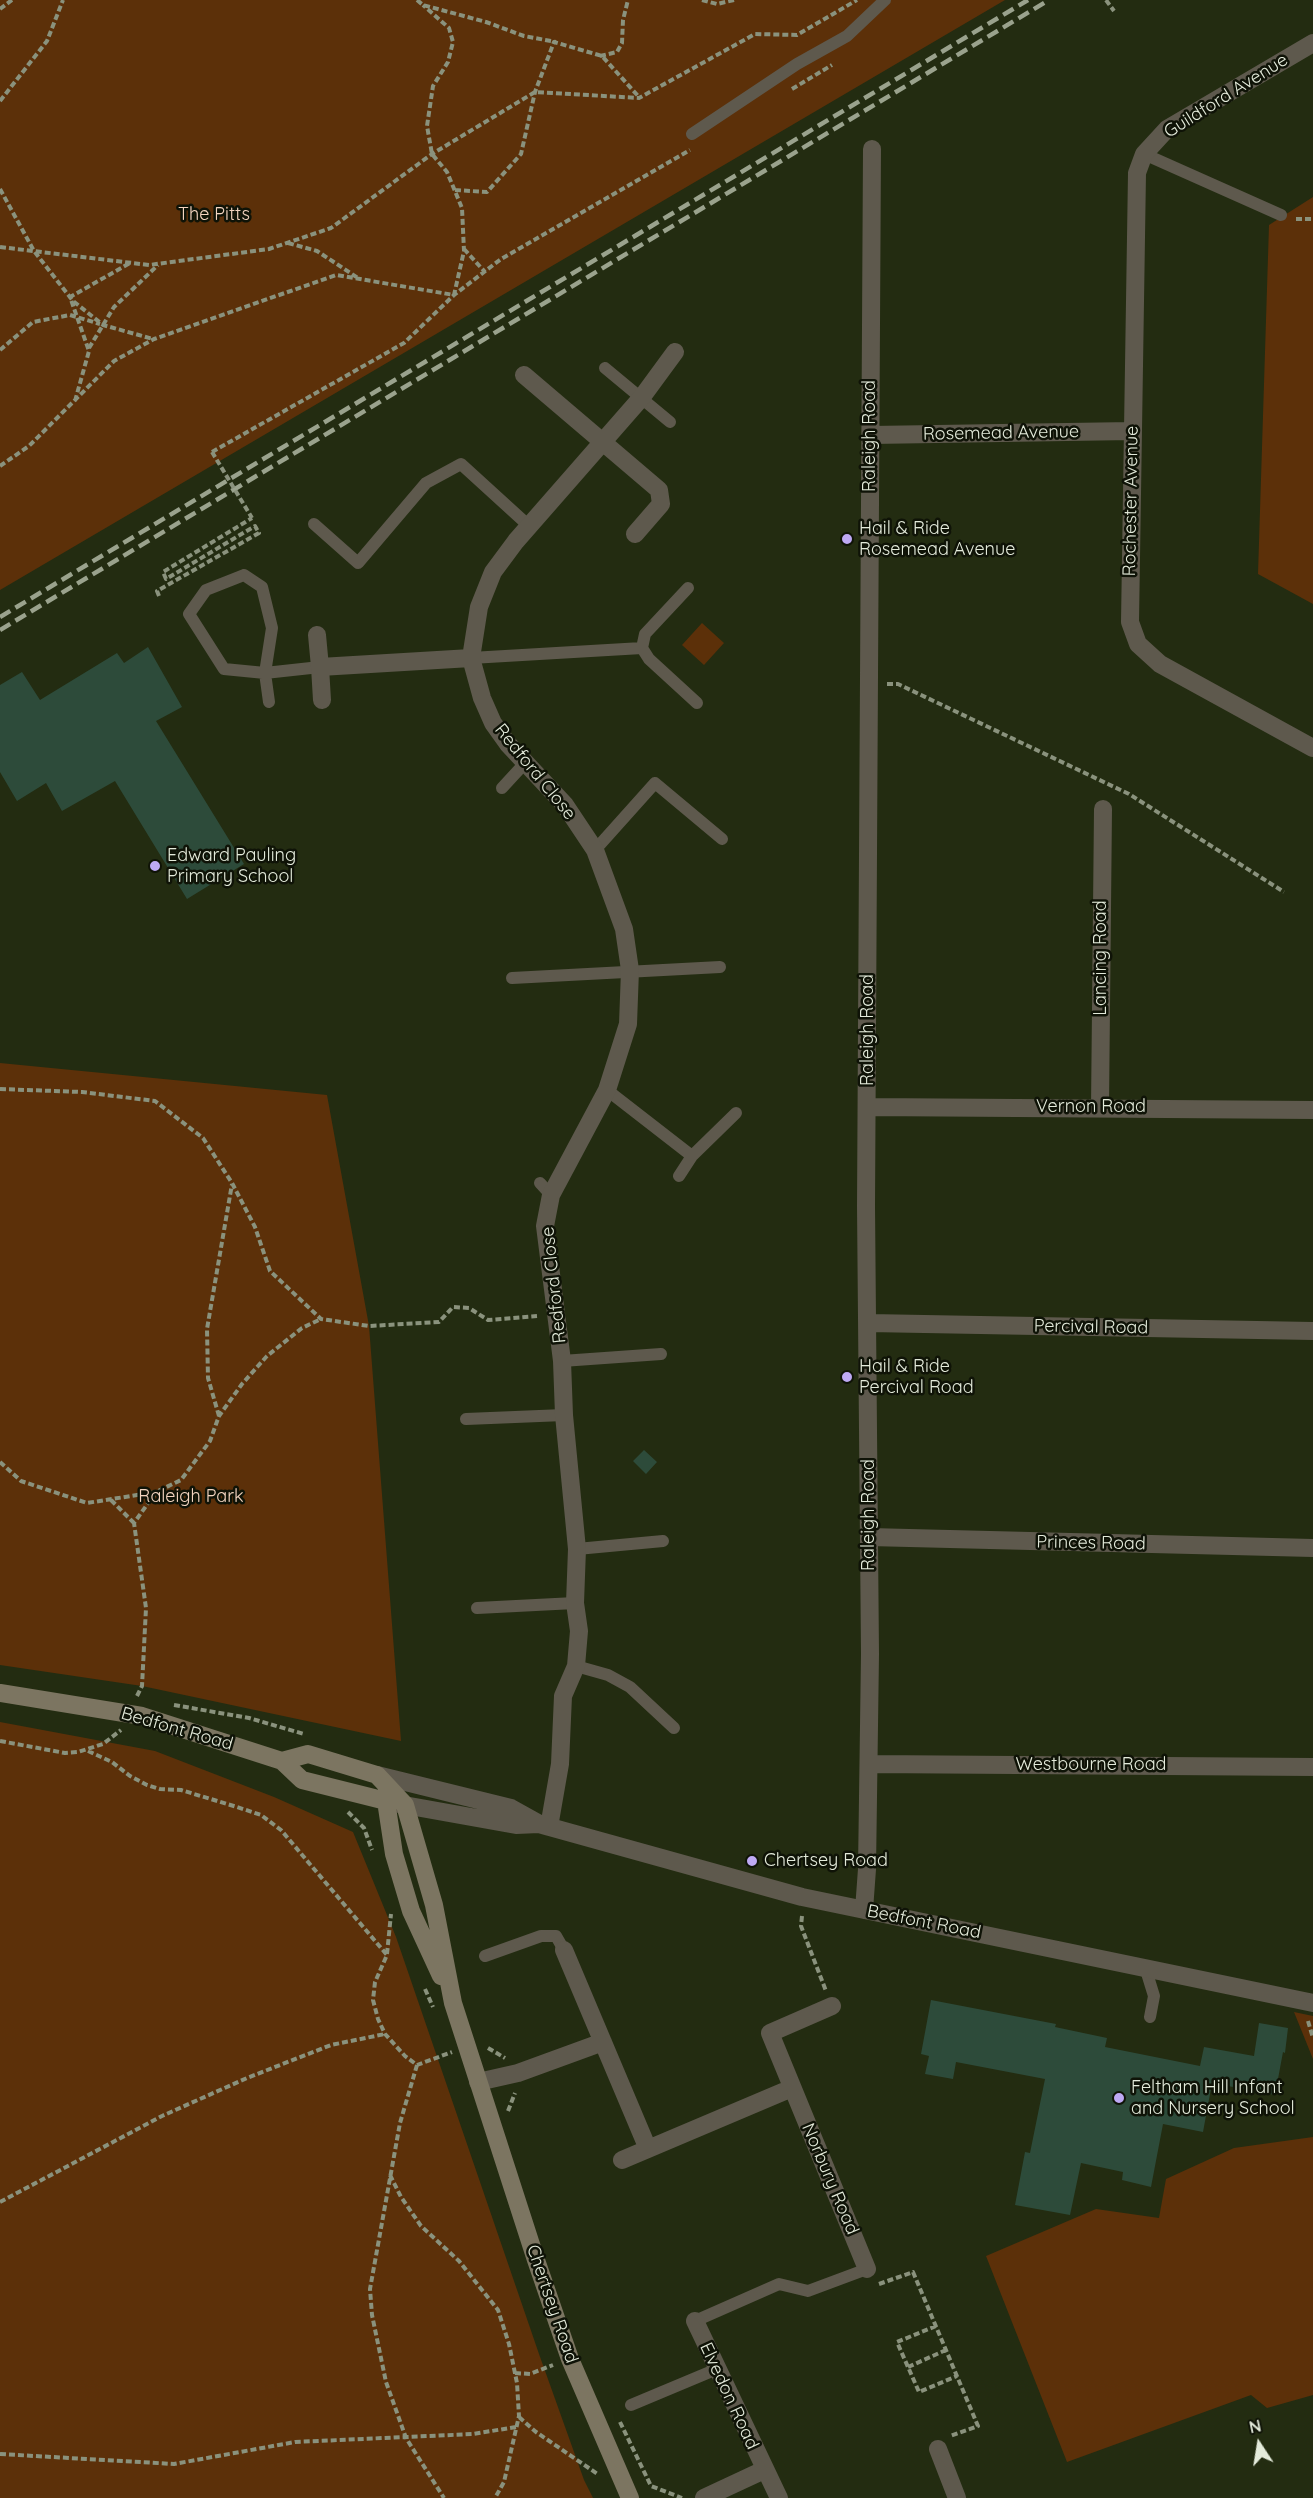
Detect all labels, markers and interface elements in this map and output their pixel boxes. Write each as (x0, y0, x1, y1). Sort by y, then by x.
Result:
street label: Guildford Avenue (1160, 49, 1292, 143)
park label: The Pitts (178, 204, 250, 226)
street label: Raleigh Road (859, 380, 881, 492)
street label: Rosemead Avenue (923, 421, 1079, 445)
street label: Rochester Avenue (1119, 426, 1143, 576)
place label: Hail & Ride Rosemead Avenue (859, 518, 1015, 560)
marker: Hail & Ride Rosemead Avenue (840, 532, 854, 546)
street label: Redford Close (490, 720, 580, 824)
place label: Edward Pauling Primary School (167, 845, 296, 888)
marker: Edward Pauling Primary School (148, 859, 162, 873)
street label: Lancing Road (1090, 900, 1112, 1016)
street label: Raleigh Road (857, 974, 879, 1086)
street label: Vernon Road (1036, 1096, 1146, 1118)
street label: Redford Close (537, 1226, 571, 1344)
street label: Percival Road (1034, 1315, 1148, 1339)
place label: Hail & Ride Percival Road (859, 1356, 974, 1398)
marker: Hail & Ride Percival Road (840, 1370, 854, 1384)
street label: Raleigh Road (858, 1459, 880, 1571)
park label: Raleigh Park (138, 1486, 244, 1508)
street label: Princes Road (1036, 1531, 1146, 1555)
street label: Bedfont Road (118, 1703, 236, 1755)
street label: Westbourne Road (1016, 1754, 1166, 1776)
place label: Chertsey Road (764, 1850, 888, 1872)
marker: Chertsey Road (745, 1854, 759, 1868)
street label: Bedfont Road (865, 1900, 983, 1944)
place label: Feltham Hill Infant and Nursery School (1131, 2077, 1295, 2120)
marker: Feltham Hill Infant and Nursery School (1112, 2091, 1126, 2105)
street label: Norbury Road (797, 2120, 863, 2238)
street label: Chertsey Road (522, 2242, 582, 2366)
street label: Elvedon Road (695, 2339, 763, 2453)
north arrow (1229, 2414, 1289, 2474)
text: N (1247, 2415, 1263, 2437)

